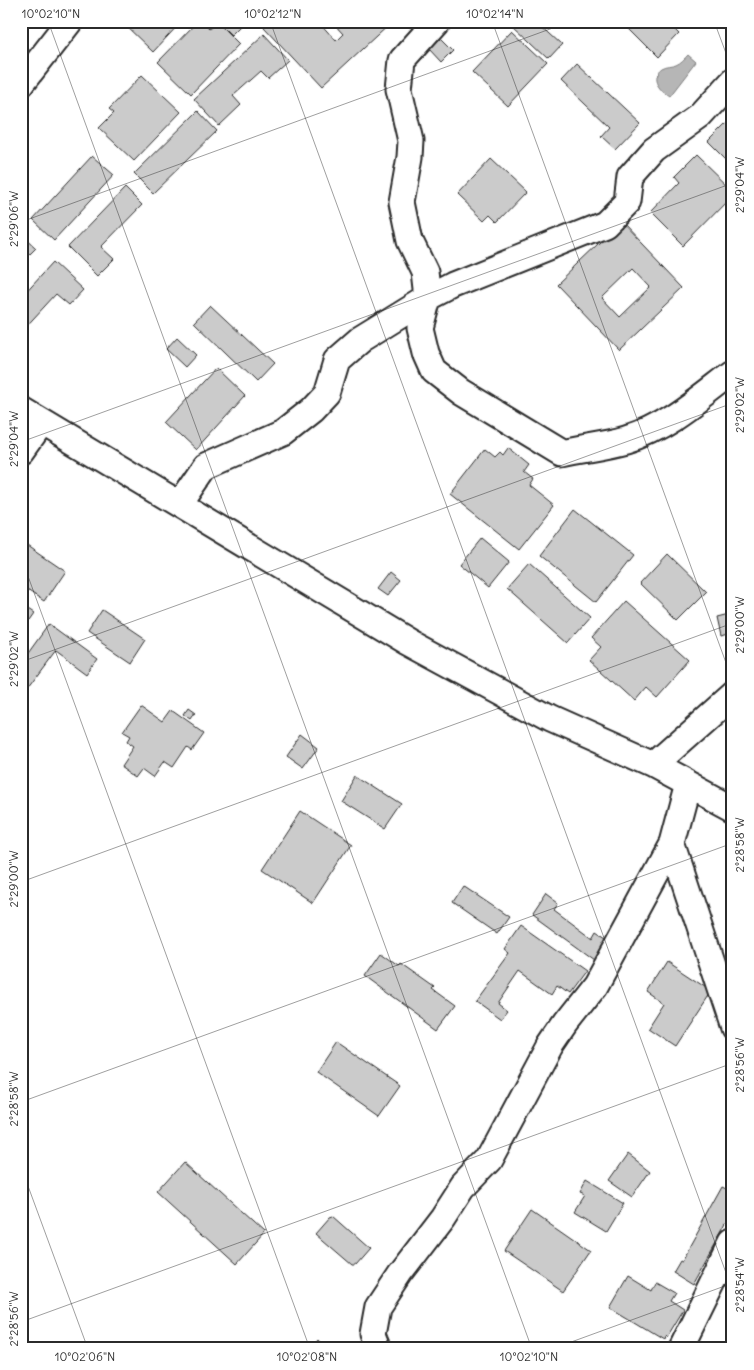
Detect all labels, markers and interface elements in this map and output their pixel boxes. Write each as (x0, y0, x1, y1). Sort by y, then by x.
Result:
text: 10°02'10"N (22, 6, 80, 21)
text: 10°02'12"N (244, 6, 302, 21)
text: 10°02'14"N (466, 6, 524, 21)
text: 2°29'04"W (732, 157, 747, 213)
text: 2°29'06"W (6, 191, 21, 247)
text: 2°29'02"W (732, 377, 747, 433)
text: 2°29'04"W (6, 411, 21, 467)
text: 2°29'00"W (732, 596, 747, 654)
text: 2°29'02"W (6, 631, 21, 687)
text: 2°28'58"W (732, 817, 747, 873)
text: 2°29'00"W (6, 850, 21, 908)
text: 2°28'56"W (732, 1037, 747, 1093)
text: 2°28'58"W (6, 1071, 21, 1127)
text: 2°28'54"W (732, 1257, 747, 1313)
text: 2°28'56"W (6, 1291, 21, 1347)
text: 10°02'06"N (55, 1349, 115, 1364)
text: 10°02'08"N (277, 1349, 337, 1364)
text: 10°02'10"N (500, 1349, 558, 1364)

